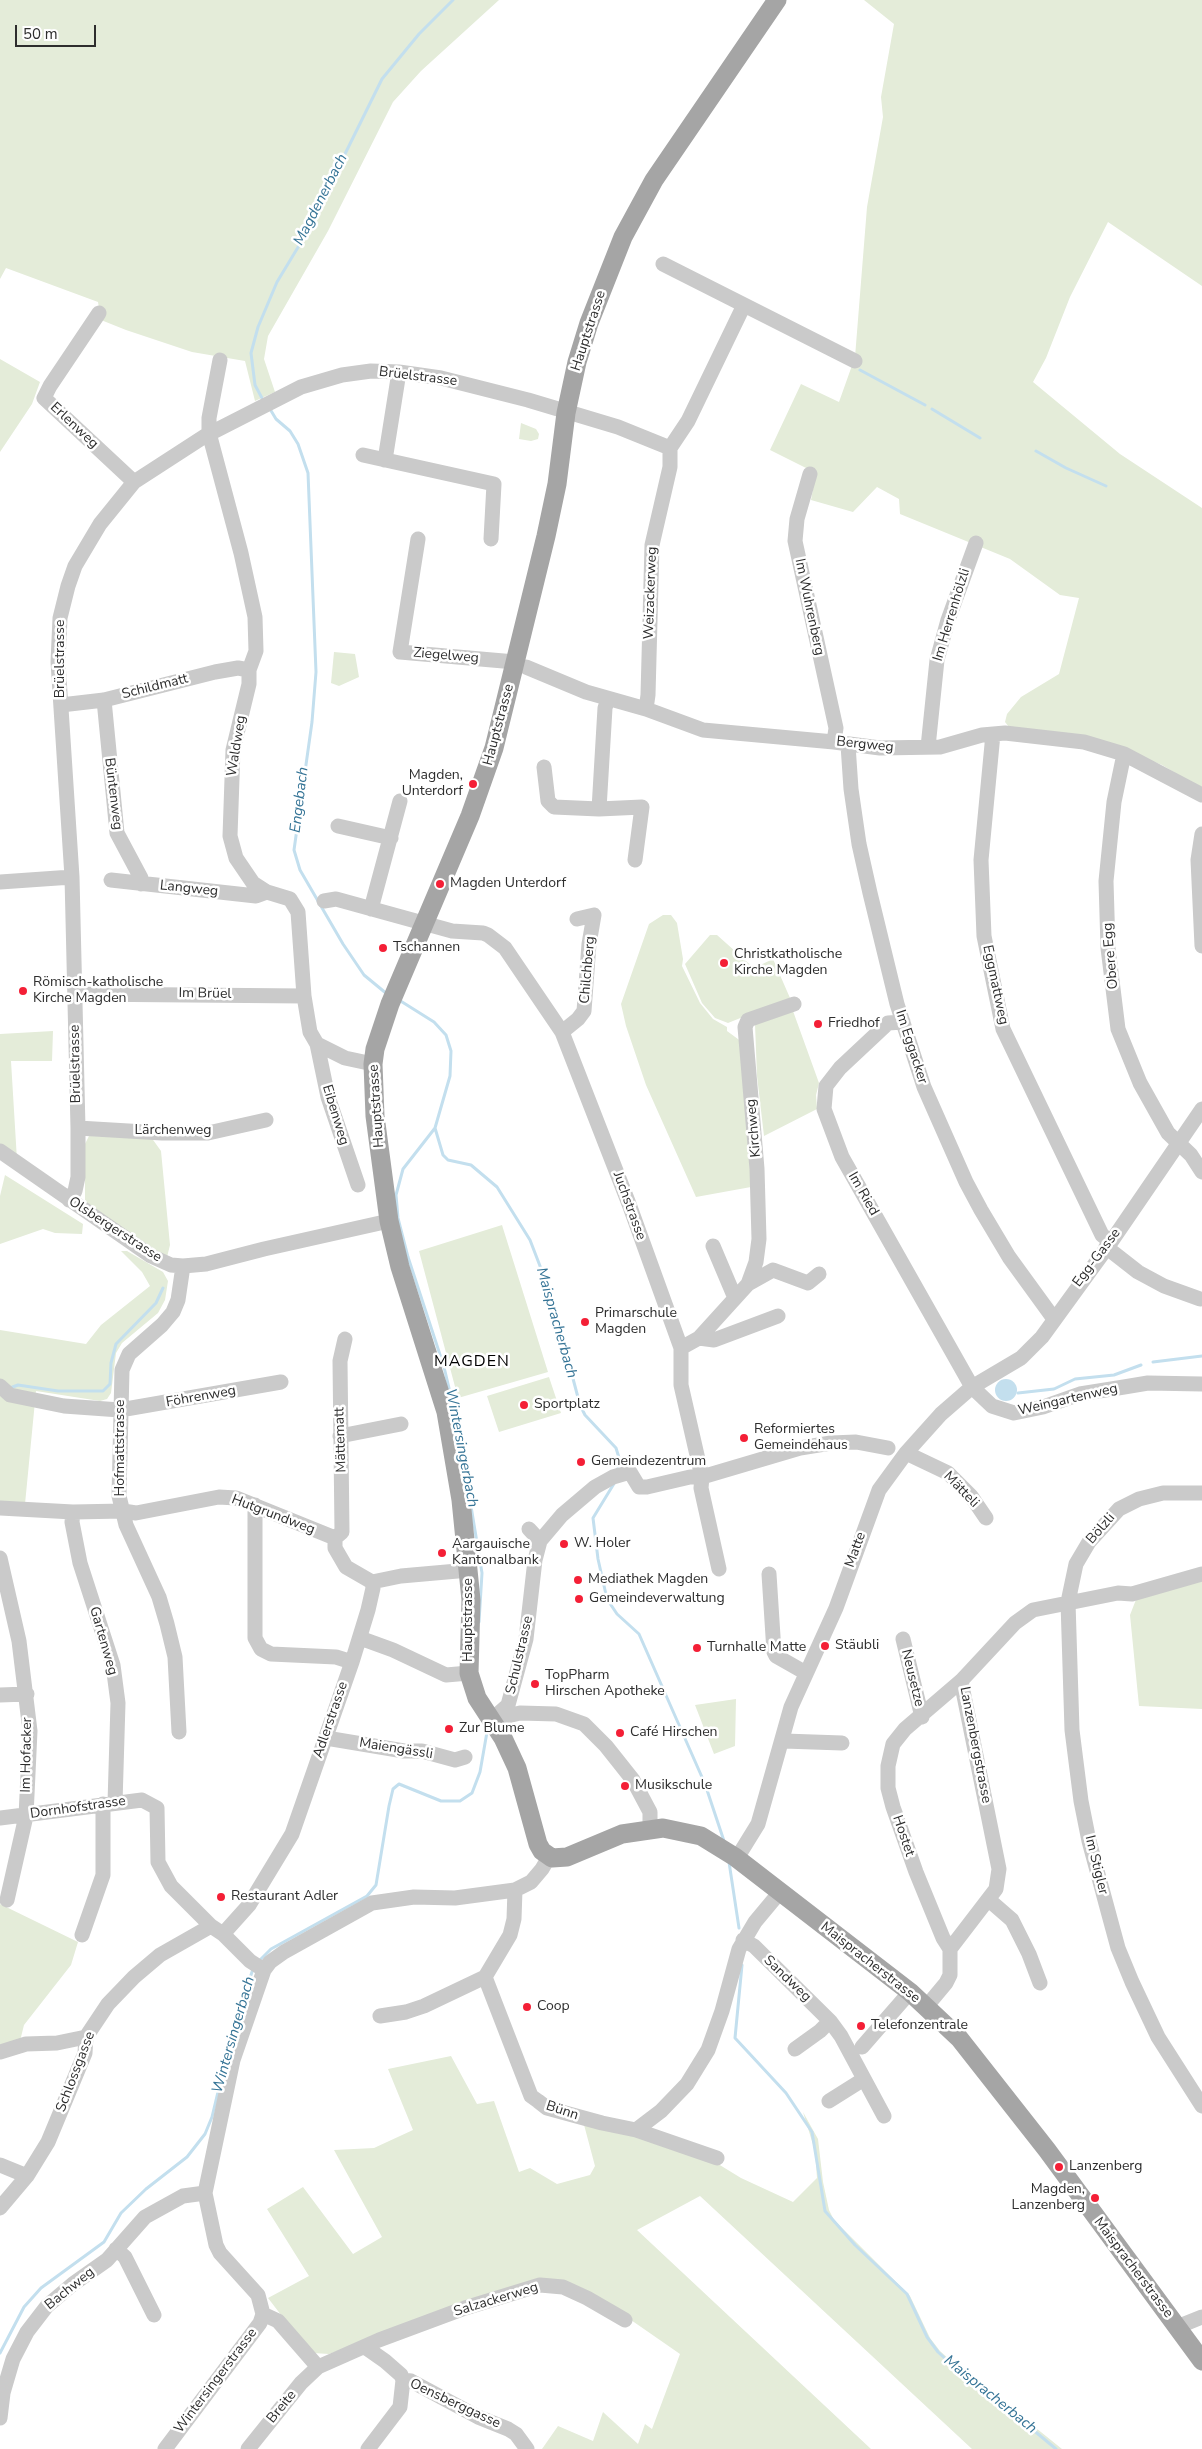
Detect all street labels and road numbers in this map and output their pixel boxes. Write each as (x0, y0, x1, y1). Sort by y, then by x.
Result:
street label: Hauptstrasse (568, 289, 610, 373)
street label: Brüelstrasse (378, 364, 458, 390)
street label: Erlenweg (46, 399, 102, 453)
street label: Weizackerweg (641, 546, 661, 640)
street label: Im Wuhrenberg (791, 557, 827, 657)
street label: Im Herrenhölzli (930, 566, 974, 664)
street label: Brüelstrasse (53, 620, 69, 698)
street label: Ziegelweg (412, 645, 480, 667)
street label: Schildmatt (120, 671, 190, 703)
street label: Hauptstrasse (480, 682, 518, 768)
street label: Waldweg (224, 714, 250, 778)
street label: Bergweg (836, 734, 894, 756)
street label: Büntenweg (100, 757, 126, 831)
street label: Langweg (159, 878, 219, 900)
street label: Obere Egg (1100, 922, 1122, 990)
street label: Chilchberg (577, 935, 599, 1005)
street label: Eggmattweg (978, 944, 1012, 1026)
street label: Im Brüel (178, 985, 232, 1003)
street label: Im Eggacker (891, 1008, 931, 1086)
street label: Brüelstrasse (67, 1025, 85, 1103)
street label: Hauptstrasse (366, 1064, 388, 1148)
street label: Eibenweg (318, 1083, 352, 1147)
street label: Kirchweg (743, 1098, 765, 1158)
street label: Lärchenweg (134, 1123, 212, 1139)
street label: Juchstrasse (609, 1169, 649, 1243)
street label: Im Ried (844, 1169, 882, 1219)
street label: Olsbergerstrasse (65, 1194, 165, 1266)
street label: Egg-Gasse (1070, 1225, 1124, 1291)
street label: Weingartenweg (1017, 1380, 1119, 1420)
street label: Föhrenweg (165, 1383, 237, 1411)
street label: Hofmattstrasse (113, 1400, 129, 1496)
street label: Mättematt (331, 1407, 351, 1473)
street label: Mätteli (940, 1468, 982, 1512)
street label: Hutgrundweg (229, 1491, 317, 1539)
street label: Bölzli (1083, 1510, 1119, 1548)
street label: Matte (842, 1530, 870, 1570)
street label: Hauptstrasse (461, 1578, 477, 1662)
street label: Gartenweg (85, 1605, 121, 1677)
street label: Schulstrasse (503, 1614, 537, 1696)
street label: Neusetze (897, 1648, 927, 1708)
street label: Adlerstrasse (310, 1680, 352, 1760)
street label: Lanzenbergstrasse (955, 1685, 995, 1805)
street label: Im Hofacker (18, 1717, 36, 1793)
street label: Maiengässli (358, 1735, 434, 1763)
street label: Dornhofstrasse (29, 1793, 127, 1823)
street label: Hostet (888, 1813, 918, 1859)
street label: Im Stigler (1081, 1834, 1111, 1896)
street label: Maispracherstrasse (817, 1919, 923, 2007)
street label: Sandweg (760, 1952, 814, 2006)
street label: Schlossgasse (53, 2029, 99, 2115)
street label: Bünn (544, 2098, 580, 2124)
street label: Maispracherstrasse (1090, 2214, 1176, 2322)
street label: Bachweg (42, 2264, 98, 2314)
street label: Salzackerweg (452, 2279, 540, 2321)
street label: Wintersingerstrasse (171, 2325, 261, 2437)
street label: Oensberggasse (407, 2376, 503, 2432)
street label: Breite (264, 2387, 300, 2427)

